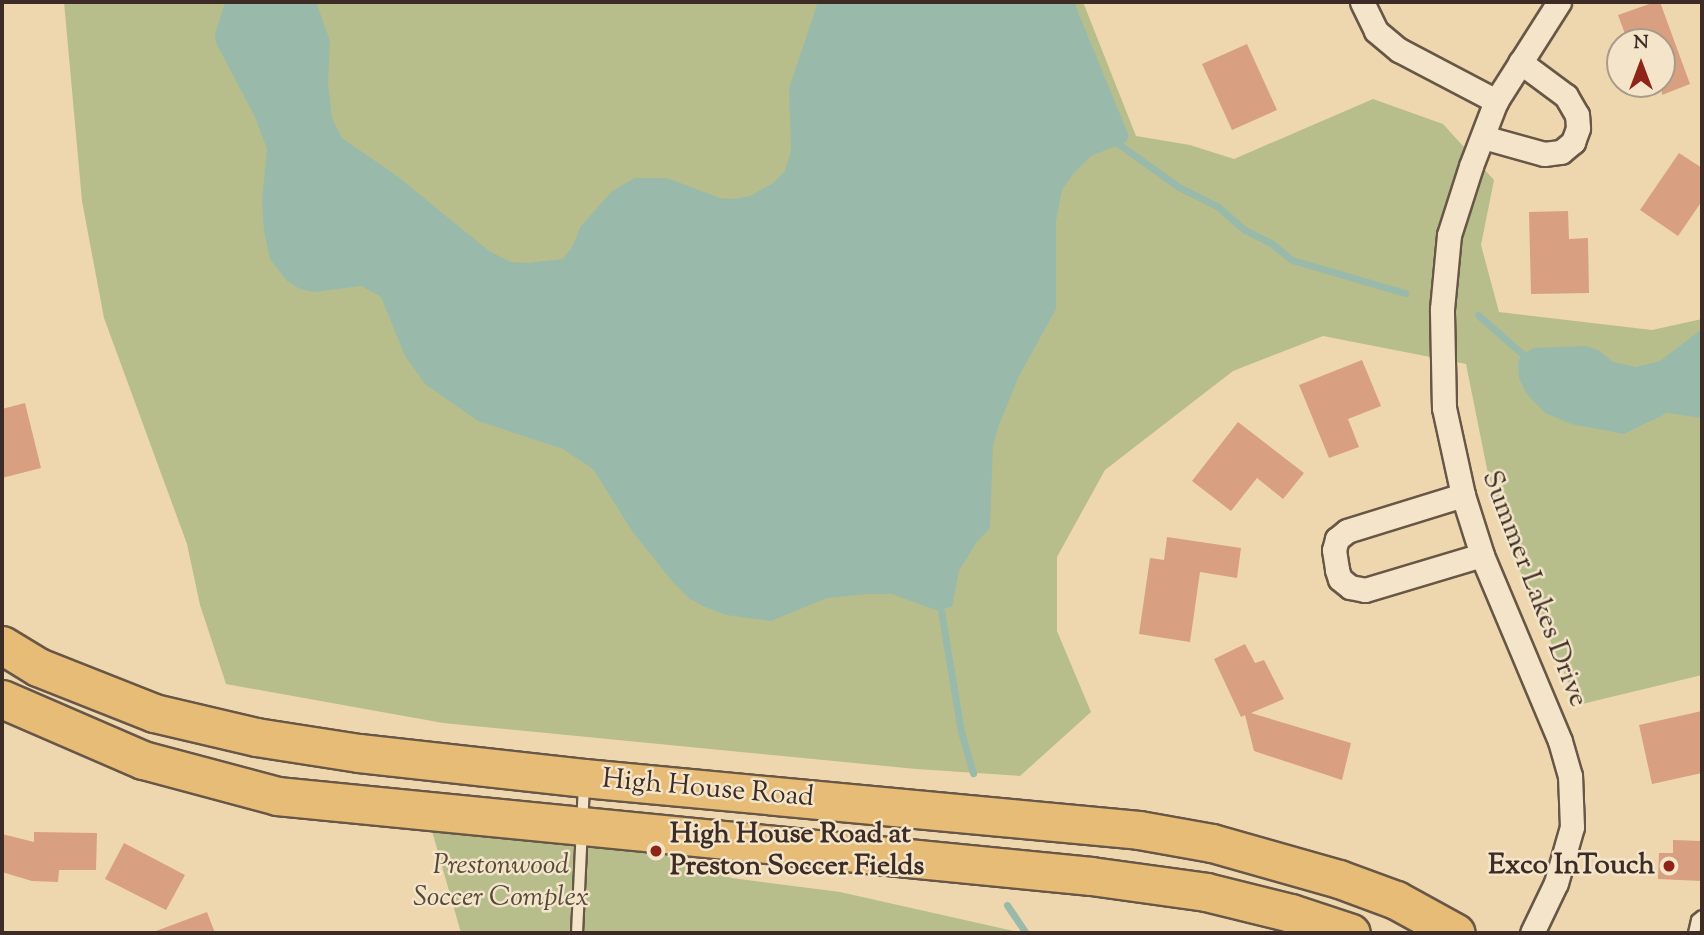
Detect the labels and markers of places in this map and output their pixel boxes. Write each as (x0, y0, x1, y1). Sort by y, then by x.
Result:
place label: High House Road at Preston Soccer Fields (670, 818, 924, 884)
marker: High House Road at Preston Soccer Fields (648, 843, 664, 859)
place label: Exco InTouch (1488, 849, 1655, 883)
marker: Exco InTouch (1661, 858, 1677, 874)

